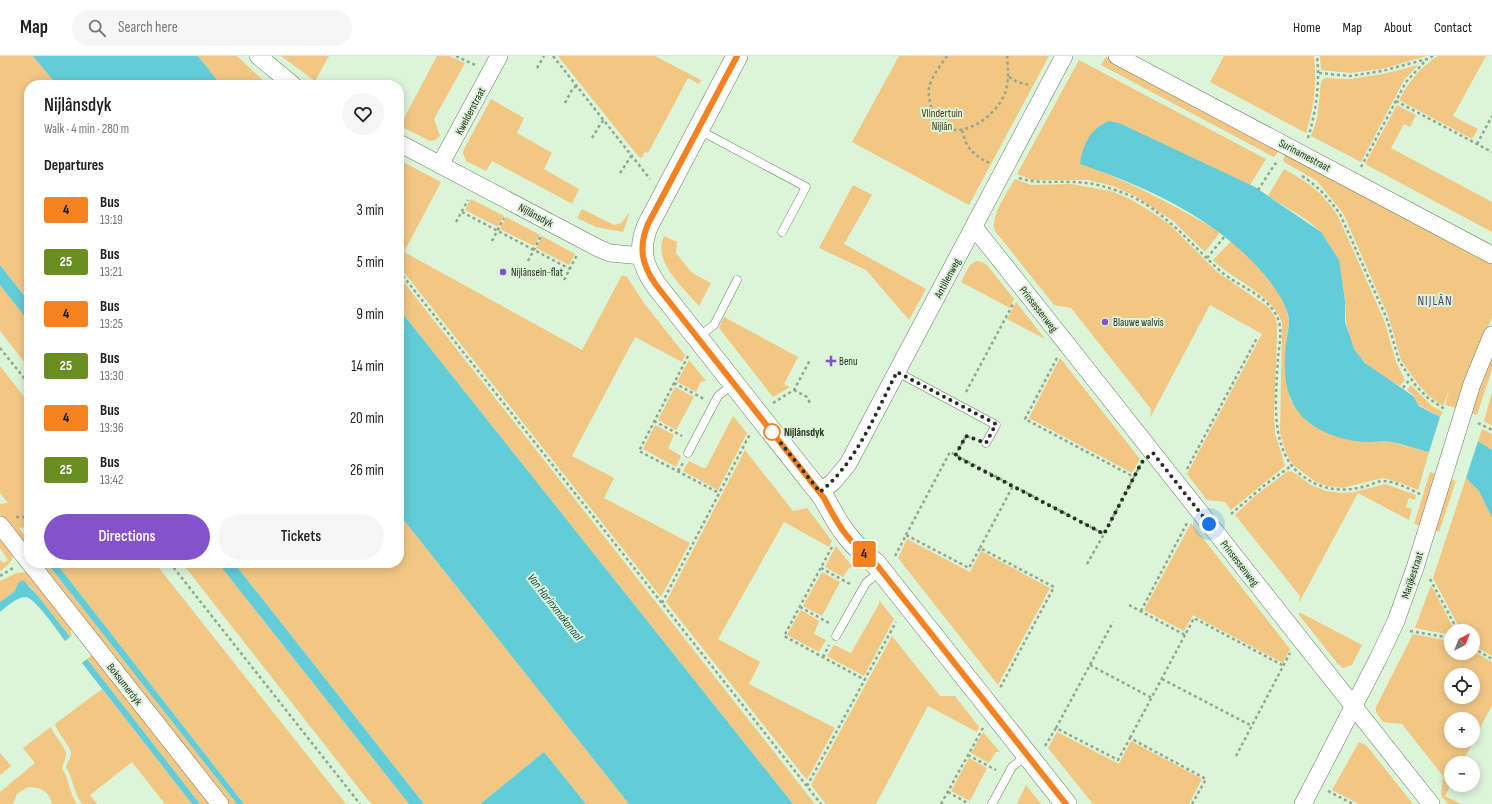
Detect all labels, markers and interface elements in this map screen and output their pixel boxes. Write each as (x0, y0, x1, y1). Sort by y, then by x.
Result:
search box (72, 10, 352, 46)
text: Map (20, 16, 48, 39)
icon: search (86, 17, 108, 39)
text: Search here (118, 18, 178, 37)
text: Home (1293, 19, 1321, 36)
text: Map (1343, 19, 1362, 36)
text: About (1384, 19, 1412, 36)
text: Contact (1434, 19, 1472, 36)
street label: Kwelderstraat (453, 85, 489, 137)
button: heart (342, 93, 384, 135)
text: Nijlânsdyk (44, 94, 112, 117)
park label: Vlindertuin Nijlân (922, 107, 963, 133)
text: Walk · 4 min · 280 m (44, 121, 129, 137)
street label: Surinamestraat (1277, 136, 1334, 175)
text: Departures (44, 156, 104, 175)
text: Bus (100, 193, 119, 212)
text: 4 (63, 201, 69, 218)
text: 3 min (356, 201, 384, 220)
street label: Nijlânsdyk (516, 201, 556, 230)
text: 13:19 (100, 212, 123, 228)
text: Bus (100, 245, 119, 264)
text: 25 (60, 253, 72, 270)
text: 5 min (357, 253, 384, 272)
street label: Antillenweg (931, 256, 964, 301)
text: 13:21 (100, 264, 122, 280)
place label: Nijlânsein-flat (511, 266, 564, 279)
marker: Nijlânsein-flat (498, 267, 508, 277)
street label: Prinsessenweg (1017, 284, 1061, 335)
district label: NIJLÂN (1417, 293, 1453, 309)
text: Bus (100, 297, 119, 316)
text: 4 (63, 305, 69, 322)
text: 9 min (356, 305, 384, 324)
text: 13:25 (100, 316, 123, 332)
place label: Blauwe walvis (1113, 316, 1164, 329)
marker: Blauwe walvis (1100, 317, 1110, 327)
text: Bus (100, 349, 119, 368)
place label: Benu (839, 355, 858, 368)
marker: Benu (826, 356, 836, 366)
text: 25 (60, 357, 72, 374)
text: 14 min (351, 357, 384, 376)
text: 13:30 (100, 368, 124, 384)
text: Bus (100, 401, 119, 420)
text: 4 (63, 409, 69, 426)
text: 20 min (350, 409, 384, 428)
text: 13:36 (100, 420, 124, 436)
marker: Nijlânsdyk (763, 423, 781, 441)
place label: Nijlânsdyk (784, 426, 825, 439)
text: Bus (100, 453, 119, 472)
text: 25 (60, 461, 72, 478)
text: 26 min (350, 461, 384, 480)
text: 13:42 (100, 472, 123, 488)
button: Directions (44, 514, 210, 560)
button: Tickets (218, 514, 384, 560)
your location (1199, 514, 1219, 534)
street label: Prinsessenweg (1218, 538, 1262, 589)
line badge: 4 (851, 541, 877, 567)
text: 4 (861, 545, 867, 562)
street label: Marijkestraat (1399, 549, 1426, 600)
water label: Van Harinxmakanaal (524, 571, 586, 644)
north arrow (1444, 624, 1480, 660)
map controls (1444, 624, 1480, 792)
street label: Boksumerdyk (104, 661, 145, 708)
button: locate (1444, 668, 1480, 704)
button: + (1444, 712, 1480, 748)
button: − (1444, 756, 1480, 792)

